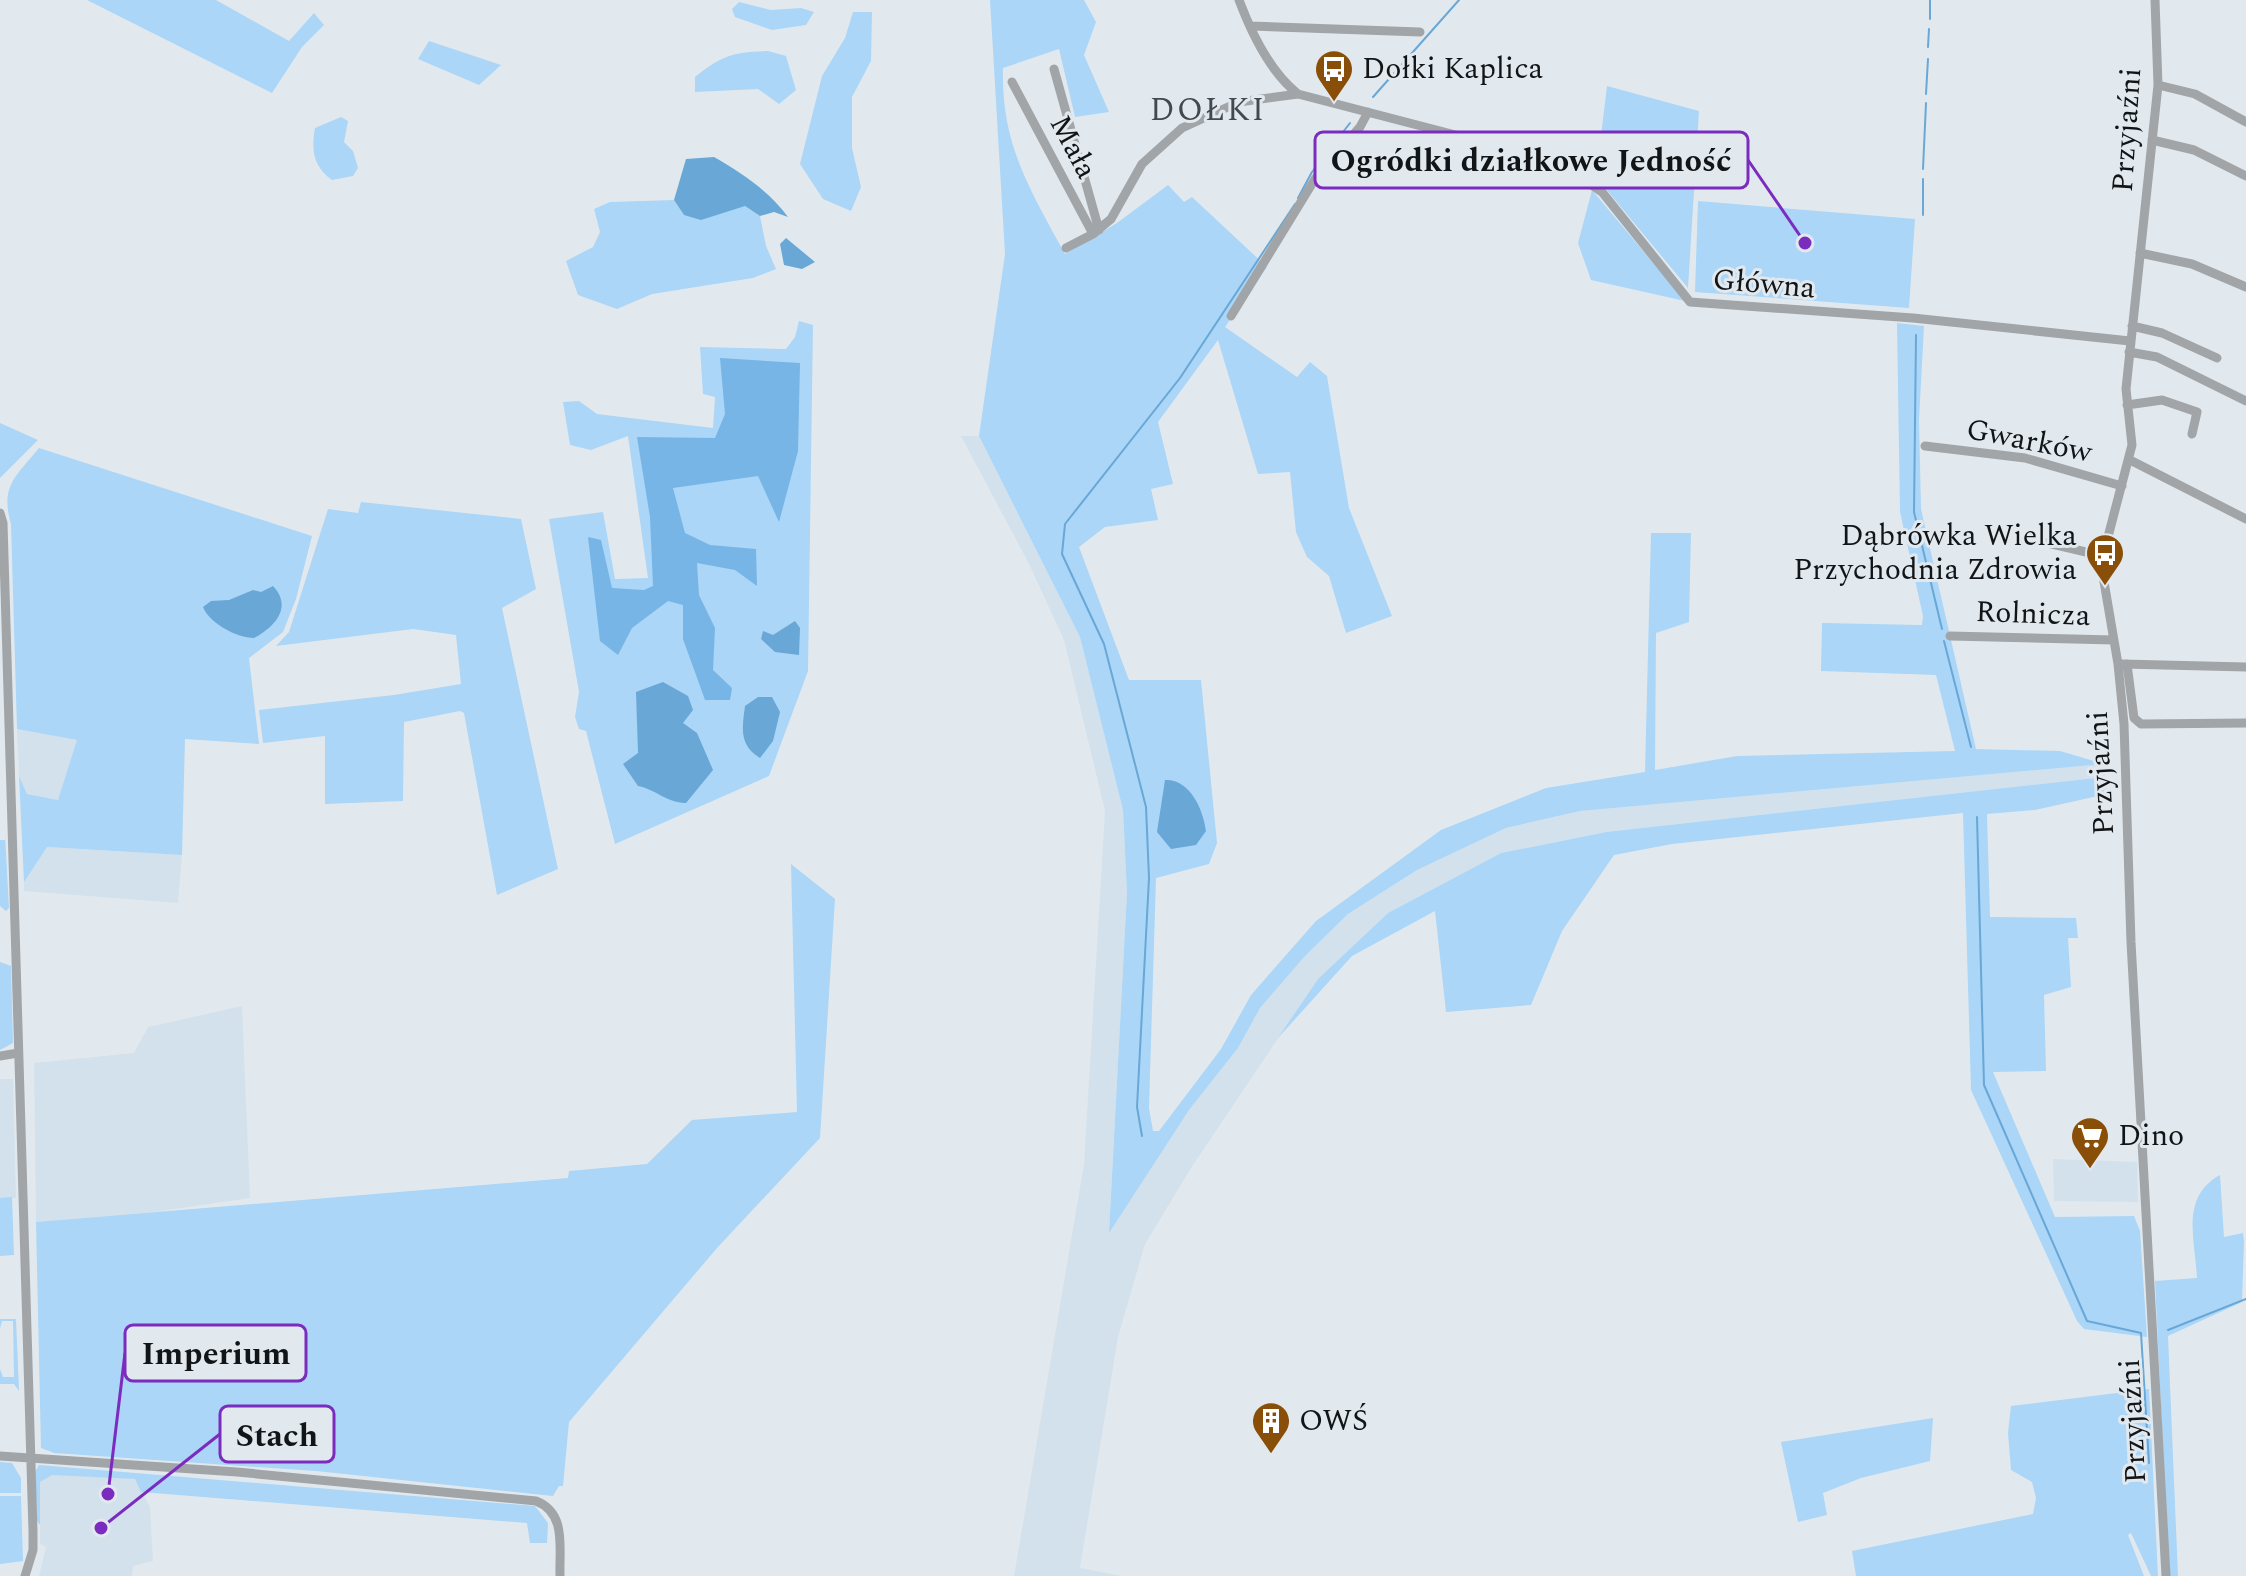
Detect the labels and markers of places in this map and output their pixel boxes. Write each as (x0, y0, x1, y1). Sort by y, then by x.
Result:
place label: Dołki Kaplica (1362, 46, 1544, 92)
bus stop icon: Dołki Kaplica (1313, 48, 1355, 103)
callout: Ogródki działkowe Jedność (1315, 132, 1748, 188)
place label: Dąbrówka Wielka Przychodnia Zdrowia (1793, 513, 2077, 593)
bus stop icon: Dąbrówka Wielka Przychodnia Zdrowia (2084, 532, 2126, 587)
place label: Dino (2118, 1113, 2184, 1159)
supermarket icon: Dino (2069, 1115, 2111, 1170)
callout: Imperium (125, 1325, 306, 1381)
place label: OWŚ (1299, 1398, 1368, 1444)
building icon: OWŚ (1250, 1400, 1292, 1455)
callout: Stach (220, 1406, 334, 1462)

